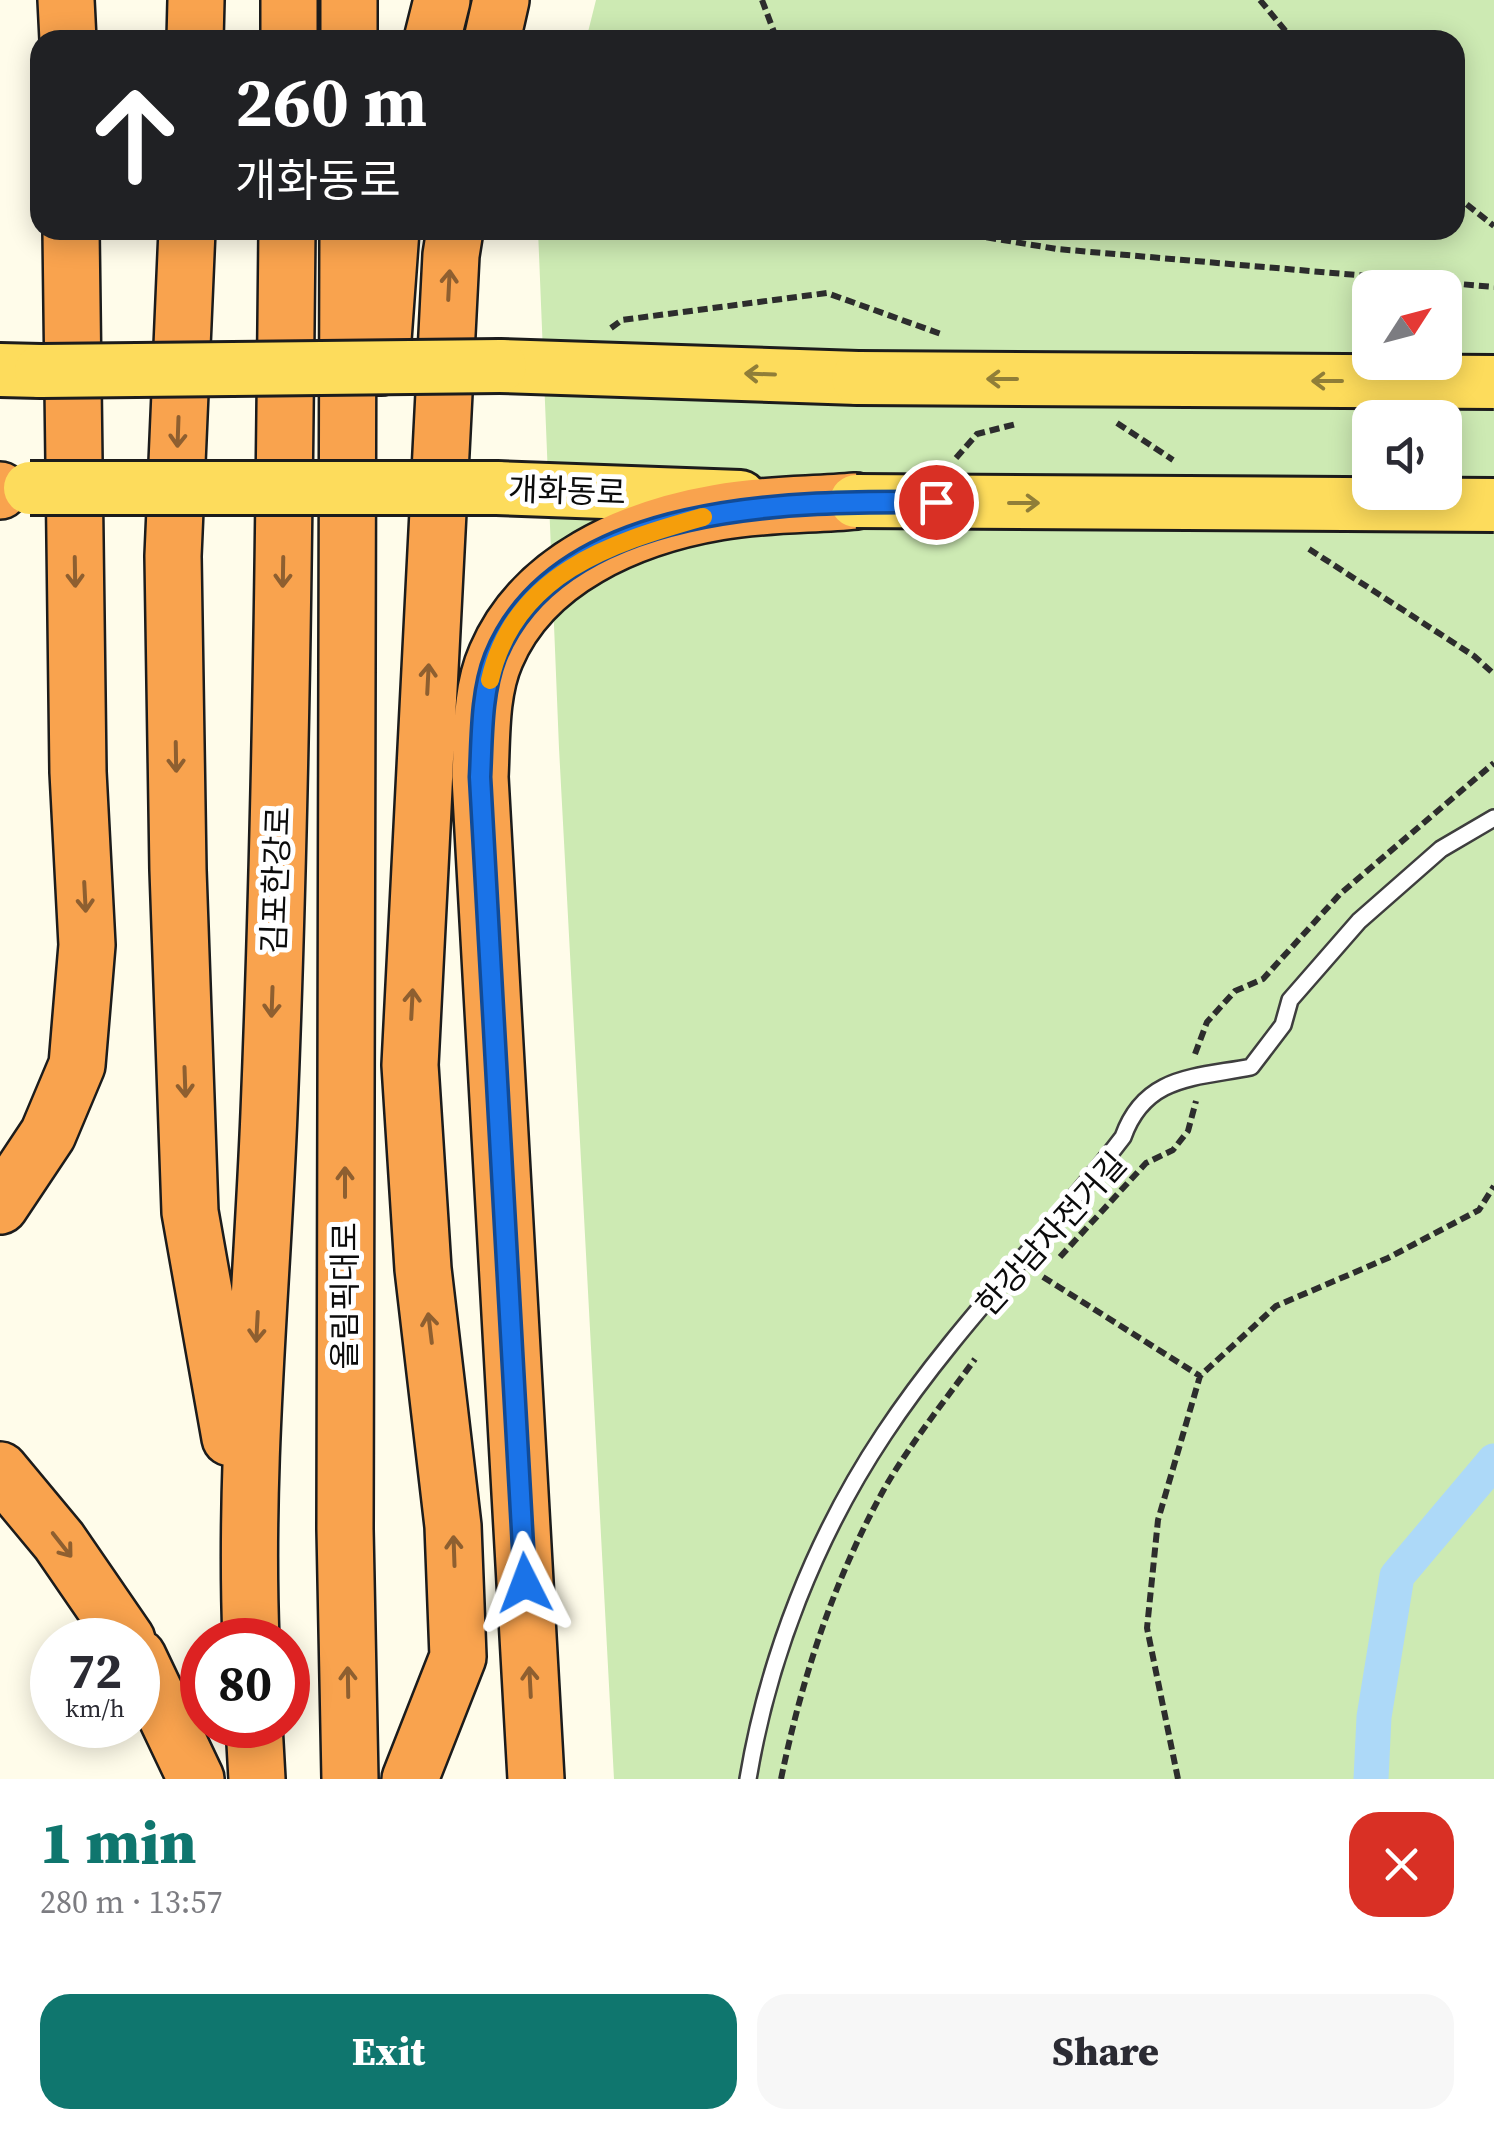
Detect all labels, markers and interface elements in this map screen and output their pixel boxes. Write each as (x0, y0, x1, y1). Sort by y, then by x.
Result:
text: 260 m (235, 53, 427, 149)
icon: ahead (70, 70, 200, 200)
text: 개화동로 (235, 149, 401, 211)
one-way arrow (440, 269, 459, 302)
north arrow (1352, 270, 1462, 380)
map controls (1352, 270, 1462, 510)
one-way arrow (745, 365, 777, 384)
one-way arrow (986, 370, 1018, 388)
one-way arrow (1311, 372, 1344, 390)
button: sound (1352, 400, 1462, 510)
one-way arrow (169, 416, 188, 448)
pin (894, 460, 979, 545)
street label: 개화동로 (507, 467, 627, 515)
icon: arrive (909, 475, 964, 530)
one-way arrow (1007, 493, 1039, 512)
one-way arrow (66, 556, 85, 588)
one-way arrow (274, 556, 292, 588)
one-way arrow (418, 664, 437, 696)
one-way arrow (166, 740, 186, 773)
street label: 김포한강로 (251, 806, 301, 954)
one-way arrow (76, 881, 95, 913)
one-way arrow (263, 986, 282, 1018)
one-way arrow (403, 989, 422, 1021)
one-way arrow (176, 1066, 195, 1098)
street label: 한강남자전거길 (966, 1143, 1136, 1325)
one-way arrow (336, 1166, 354, 1198)
street label: 올림픽대로 (323, 1222, 367, 1370)
one-way arrow (247, 1310, 266, 1342)
one-way arrow (420, 1313, 439, 1345)
one-way arrow (51, 1531, 72, 1558)
position arrow (473, 1531, 577, 1635)
one-way arrow (445, 1536, 464, 1568)
speed limit sign: 80 (180, 1618, 310, 1748)
text: 72 (68, 1636, 122, 1705)
one-way arrow (338, 1666, 358, 1698)
one-way arrow (520, 1666, 539, 1698)
text: km/h (65, 1691, 125, 1725)
text: 1 min (40, 1801, 196, 1883)
button: close (1349, 1812, 1454, 1917)
text: 280 m · 13:57 (40, 1880, 222, 1924)
button: Exit (40, 1994, 737, 2109)
button: Share (757, 1994, 1454, 2109)

